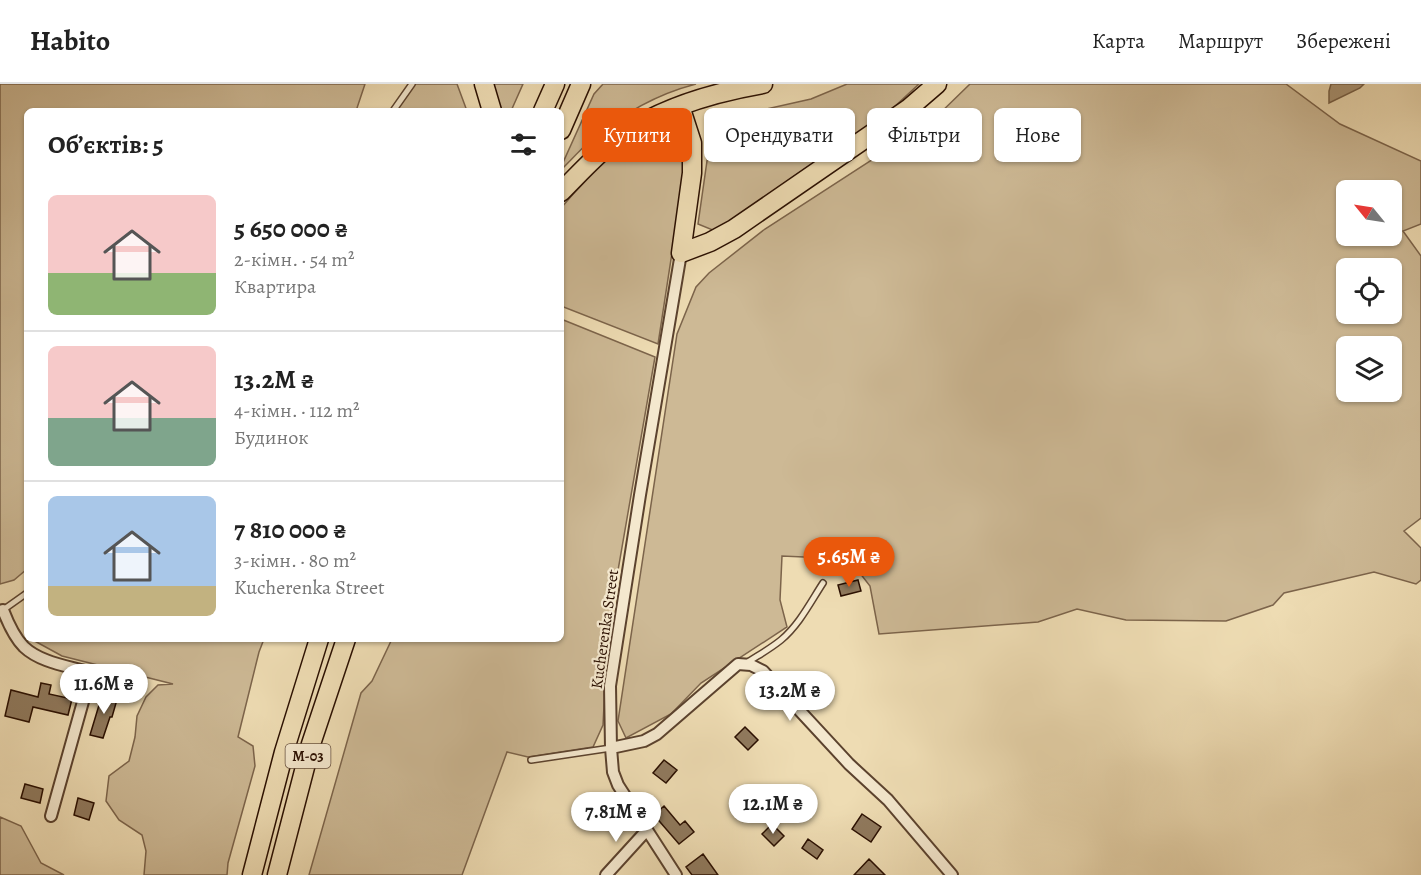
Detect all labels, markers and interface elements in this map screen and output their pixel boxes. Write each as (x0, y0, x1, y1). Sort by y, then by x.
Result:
text: Habito (30, 22, 110, 60)
text: Карта (1092, 27, 1145, 55)
text: Маршрут (1178, 27, 1263, 55)
text: Збережені (1296, 27, 1391, 55)
chip: Купити (582, 108, 692, 162)
chip: Орендувати (704, 108, 855, 162)
chip: Фільтри (867, 108, 982, 162)
chip: Нове (994, 108, 1081, 162)
text: Об’єктів: 5 (48, 127, 164, 162)
icon: filters (507, 128, 540, 161)
north arrow (1336, 180, 1402, 246)
map controls (1336, 180, 1402, 402)
text: 5 650 000 ₴ (234, 211, 348, 246)
icon: home (96, 219, 168, 291)
text: 2-кімн. · 54 m² (234, 246, 355, 273)
button: locate (1336, 258, 1402, 324)
text: Квартира (234, 273, 316, 300)
button: layers (1336, 336, 1402, 402)
text: 13.2M ₴ (234, 362, 315, 397)
icon: home (96, 370, 168, 442)
text: 4-кімн. · 112 m² (234, 397, 360, 424)
text: Будинок (234, 424, 309, 451)
text: 7 810 000 ₴ (234, 512, 347, 547)
icon: home (96, 520, 168, 592)
pin: 5.65M ₴ (794, 537, 904, 588)
text: 5.65M ₴ (818, 543, 880, 570)
text: 3-кімн. · 80 m² (234, 547, 356, 574)
street label: Kucherenka Street (586, 568, 624, 690)
text: Kucherenka Street (234, 574, 384, 601)
pin: 11.6M ₴ (49, 664, 159, 715)
text: 11.6M ₴ (74, 670, 134, 697)
pin: 13.2M ₴ (735, 671, 845, 722)
text: 13.2M ₴ (759, 677, 821, 704)
road number: М-03 (286, 744, 330, 768)
pin: 12.1M ₴ (718, 784, 828, 835)
text: 12.1M ₴ (743, 790, 803, 817)
pin: 7.81M ₴ (561, 792, 671, 843)
text: 7.81M ₴ (585, 798, 647, 825)

